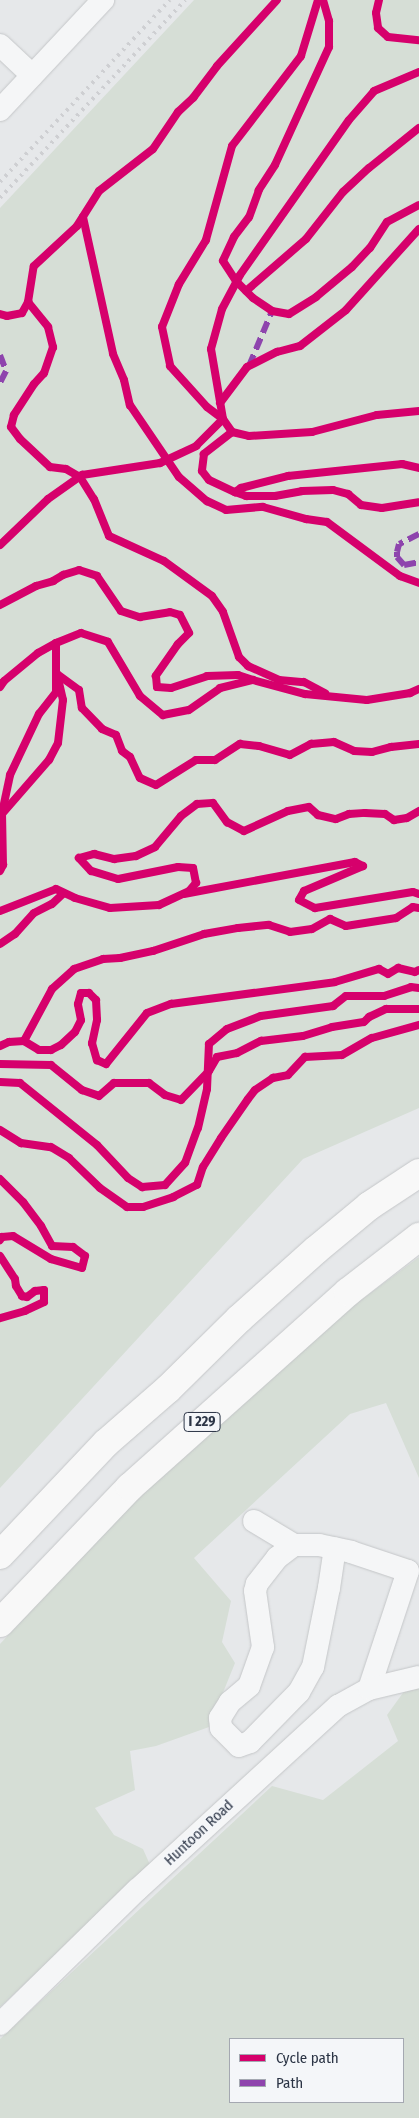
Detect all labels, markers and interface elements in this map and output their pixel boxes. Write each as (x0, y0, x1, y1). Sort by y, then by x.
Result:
road number: I 229 (183, 1410, 221, 1434)
street label: Huntoon Road (161, 1796, 237, 1870)
legend (229, 2038, 404, 2103)
text: Cycle path (276, 2049, 339, 2067)
text: Path (276, 2074, 303, 2092)

